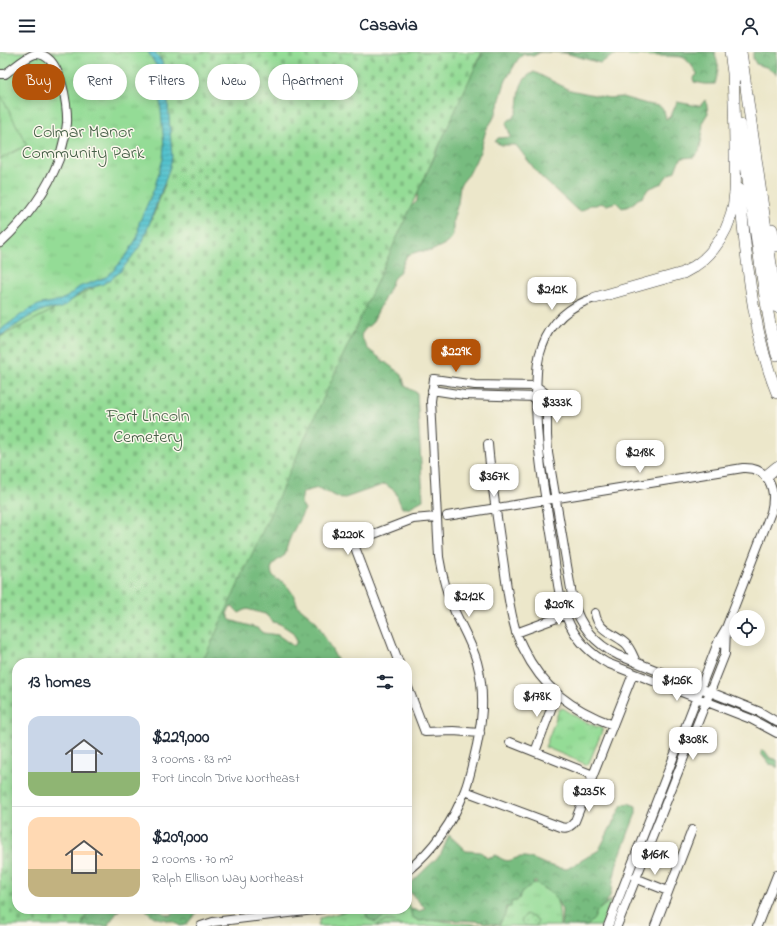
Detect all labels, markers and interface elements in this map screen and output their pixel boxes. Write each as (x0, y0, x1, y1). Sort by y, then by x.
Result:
text: Casavia (359, 13, 418, 39)
icon: menu (16, 15, 38, 37)
icon: person (739, 15, 761, 37)
chip: Buy (12, 64, 65, 100)
chip: Rent (73, 64, 127, 100)
chip: Filters (135, 64, 199, 100)
chip: New (207, 64, 260, 100)
chip: Apartment (268, 64, 358, 100)
park label: Colmar Manor Community Park (22, 120, 144, 167)
pin: $212K (524, 277, 580, 311)
text: $212K (536, 280, 568, 299)
pin: $229K (428, 339, 484, 373)
text: $229K (440, 342, 472, 361)
pin: $333K (529, 390, 585, 424)
text: $333K (542, 393, 572, 412)
park label: Fort Lincoln Cemetery (105, 404, 190, 451)
pin: $218K (612, 440, 668, 474)
text: $218K (625, 443, 655, 462)
pin: $367K (466, 464, 522, 498)
text: $367K (479, 467, 509, 486)
pin: $220K (320, 522, 376, 556)
text: $220K (332, 525, 364, 544)
pin: $212K (441, 584, 497, 618)
text: $212K (453, 587, 485, 606)
pin: $209K (531, 592, 587, 626)
text: $209K (544, 595, 574, 614)
map controls (729, 610, 765, 646)
button: locate (729, 610, 765, 646)
pin: $126K (649, 668, 705, 702)
text: 13 homes (28, 670, 91, 695)
icon: filters (374, 671, 396, 693)
text: $126K (662, 671, 692, 690)
pin: $178K (509, 684, 565, 718)
text: $178K (523, 687, 551, 706)
text: $229,000 (152, 725, 209, 750)
pin: $308K (665, 727, 721, 761)
text: $308K (678, 730, 708, 749)
icon: home (60, 732, 108, 780)
text: 3 rooms · 83 m² (152, 750, 232, 769)
text: Fort Lincoln Drive Northeast (152, 769, 300, 788)
pin: $235K (561, 779, 617, 813)
text: $235K (572, 782, 606, 801)
text: $209,000 (152, 825, 208, 850)
icon: home (60, 833, 108, 881)
pin: $161K (627, 842, 683, 876)
text: $161K (641, 845, 669, 864)
text: 2 rooms · 70 m² (152, 850, 233, 869)
text: Ralph Ellison Way Northeast (152, 869, 304, 888)

